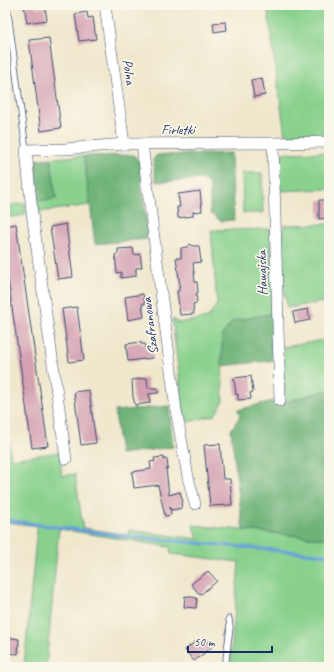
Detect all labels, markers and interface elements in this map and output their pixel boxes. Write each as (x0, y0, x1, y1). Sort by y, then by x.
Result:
street label: Polna (119, 58, 139, 87)
street label: Firletki (161, 121, 197, 138)
street label: Hawajska (253, 249, 271, 296)
street label: Szafranowa (138, 296, 162, 355)
scale bar (188, 628, 272, 654)
text: 50 m (194, 634, 216, 650)

